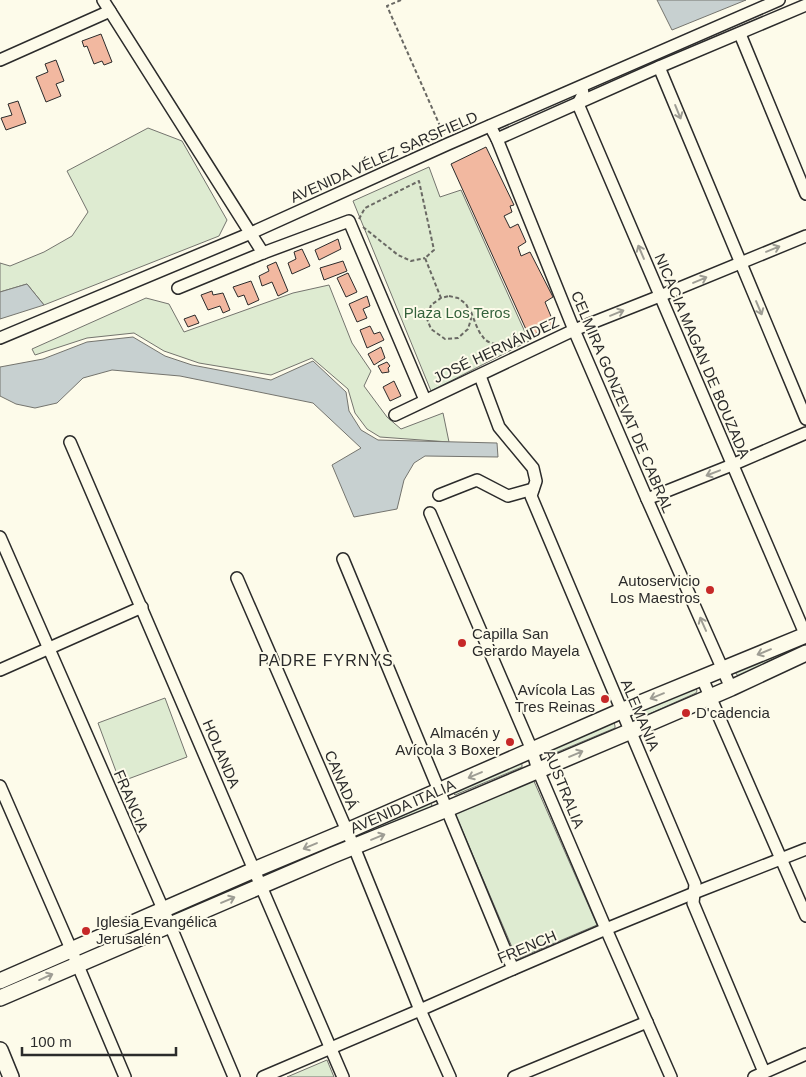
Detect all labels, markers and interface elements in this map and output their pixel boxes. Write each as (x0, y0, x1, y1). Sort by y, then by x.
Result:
one-way arrow (673, 104, 683, 119)
street label: AVENIDA VÉLEZ SARSFIELD (288, 107, 480, 206)
one-way arrow (765, 244, 780, 254)
one-way arrow (636, 245, 645, 260)
street label: NICACIA MAGAN DE BOUZADA (651, 251, 753, 461)
one-way arrow (692, 274, 707, 284)
street label: CELMIRA GONZEVAT DE CABRAL (568, 288, 677, 515)
one-way arrow (755, 299, 764, 315)
park label: Plaza Los Teros (404, 304, 510, 321)
one-way arrow (609, 308, 624, 318)
street label: JOSÉ HERNÁNDEZ (430, 313, 561, 386)
one-way arrow (706, 469, 721, 478)
place label: Autoservicio Los Maestros (610, 572, 700, 606)
marker: Autoservicio Los Maestros (704, 584, 716, 596)
one-way arrow (698, 617, 707, 632)
place label: Capilla San Gerardo Mayela (472, 625, 580, 659)
marker: Capilla San Gerardo Mayela (456, 637, 468, 649)
one-way arrow (757, 647, 772, 657)
district label: PADRE FYRNYS (258, 652, 394, 669)
street label: ALEMANIA (618, 677, 663, 753)
place label: Avícola Las Tres Reinas (515, 681, 595, 715)
one-way arrow (650, 692, 665, 702)
marker: Avícola Las Tres Reinas (599, 693, 611, 705)
place label: D'cadencia (696, 704, 770, 721)
marker: D'cadencia (680, 707, 692, 719)
street label: HOLANDA (199, 717, 243, 791)
place label: Almacén y Avícola 3 Boxer (395, 724, 500, 758)
marker: Almacén y Avícola 3 Boxer (504, 736, 516, 748)
street label: AUSTRALIA (541, 747, 588, 831)
street label: CANADÁ (321, 748, 361, 812)
one-way arrow (568, 749, 583, 759)
street label: FRANCIA (111, 767, 152, 834)
one-way arrow (468, 770, 483, 780)
street label: AVENIDA ITALIA (348, 776, 458, 837)
one-way arrow (370, 832, 385, 841)
one-way arrow (303, 842, 318, 851)
one-way arrow (220, 894, 235, 904)
place label: Iglesia Evangélica Jerusalén (96, 913, 218, 947)
marker: Iglesia Evangélica Jerusalén (80, 925, 92, 937)
street label: FRENCH (495, 927, 559, 967)
one-way arrow (38, 972, 53, 982)
scale bar (22, 1024, 176, 1056)
text: 100 m (30, 1033, 72, 1050)

